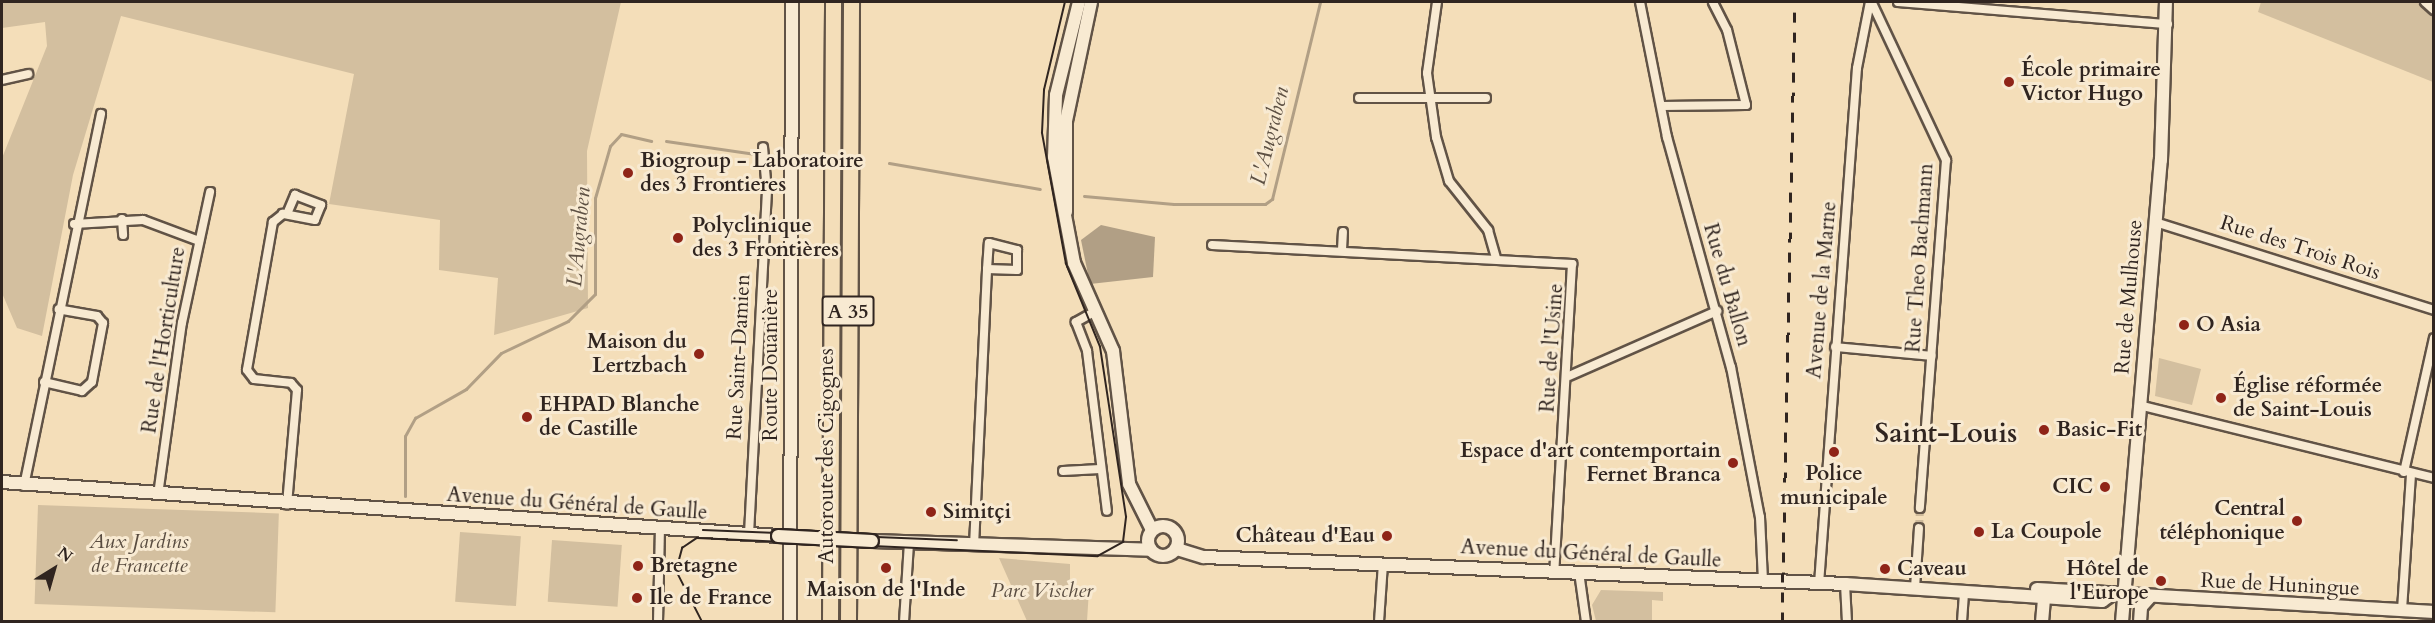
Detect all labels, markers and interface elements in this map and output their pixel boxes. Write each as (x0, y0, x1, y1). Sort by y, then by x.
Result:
place label: École primaire Victor Hugo (2021, 57, 2161, 107)
marker: École primaire Victor Hugo (2002, 75, 2016, 89)
water label: L'Augraben (1245, 84, 1295, 188)
place label: Biogroup - Laboratoire des 3 Frontieres (640, 148, 864, 198)
street label: Rue Theo Bachmann (1901, 162, 1939, 354)
marker: Biogroup - Laboratoire des 3 Frontieres (621, 166, 635, 180)
water label: L'Augraben (561, 186, 597, 288)
street label: Avenue de la Marne (1802, 200, 1842, 380)
street label: Rue des Trois Rois (2217, 210, 2383, 286)
place label: Polyclinique des 3 Frontières (692, 213, 839, 263)
street label: Rue de Mulhouse (2110, 219, 2148, 375)
street label: Rue du Ballon (1697, 221, 1757, 349)
marker: Polyclinique des 3 Frontières (669, 229, 687, 247)
street label: Rue de l'Horticulture (137, 245, 191, 435)
street label: Rue Saint-Damien (722, 273, 756, 441)
street label: Rue de l'Usine (1535, 283, 1569, 413)
street label: Route Douanière (758, 289, 784, 441)
road number: A 35 (821, 294, 875, 328)
place label: O Asia (2196, 312, 2261, 338)
marker: O Asia (2177, 318, 2191, 332)
place label: Maison du Lertzbach (587, 329, 687, 379)
marker: Maison du Lertzbach (692, 347, 706, 361)
street label: Autoroute des Cigognes (814, 348, 840, 564)
place label: Église réformée de Saint-Louis (2233, 373, 2382, 423)
marker: Église réformée de Saint-Louis (2214, 391, 2228, 405)
place label: EHPAD Blanche de Castille (539, 392, 700, 442)
marker: EHPAD Blanche de Castille (520, 410, 534, 424)
place label: Basic-Fit (2056, 417, 2142, 443)
district label: Saint-Louis (1875, 418, 2017, 450)
marker: Basic-Fit (2037, 423, 2051, 437)
place label: Espace d'art contemportain Fernet Branca (1460, 438, 1721, 488)
marker: Police municipale (1827, 445, 1841, 459)
marker: Espace d'art contemportain Fernet Branca (1726, 456, 1740, 470)
place label: Police municipale (1780, 461, 1888, 511)
place label: CIC (2052, 474, 2093, 500)
marker: CIC (2098, 480, 2112, 494)
street label: Avenue du Général de Gaulle (446, 482, 708, 526)
place label: Central téléphonique (2159, 496, 2285, 546)
place label: Simitçi (943, 499, 1011, 525)
marker: Simitçi (924, 505, 938, 519)
marker: Central téléphonique (2290, 514, 2304, 528)
place label: La Coupole (1991, 519, 2102, 545)
place label: Château d'Eau (1235, 523, 1375, 549)
marker: La Coupole (1972, 525, 1986, 539)
park label: Aux Jardins de Francette (89, 529, 189, 579)
marker: Château d'Eau (1380, 529, 1394, 543)
street label: Avenue du Général de Gaulle (1460, 535, 1722, 573)
north arrow (24, 539, 84, 599)
text: N (53, 542, 77, 568)
place label: Bretagne (650, 553, 738, 579)
place label: Caveau (1897, 556, 1967, 582)
place label: Hôtel de l'Europe (2066, 556, 2149, 606)
marker: Bretagne (631, 559, 645, 573)
marker: Maison de l'Inde (879, 561, 893, 575)
marker: Caveau (1878, 562, 1892, 576)
street label: Rue de Huningue (2200, 568, 2360, 602)
marker: Hôtel de l'Europe (2154, 574, 2168, 588)
place label: Maison de l'Inde (806, 577, 966, 603)
park label: Parc Vischer (991, 578, 1093, 604)
place label: Ile de France (649, 585, 772, 611)
marker: Ile de France (630, 591, 644, 605)

